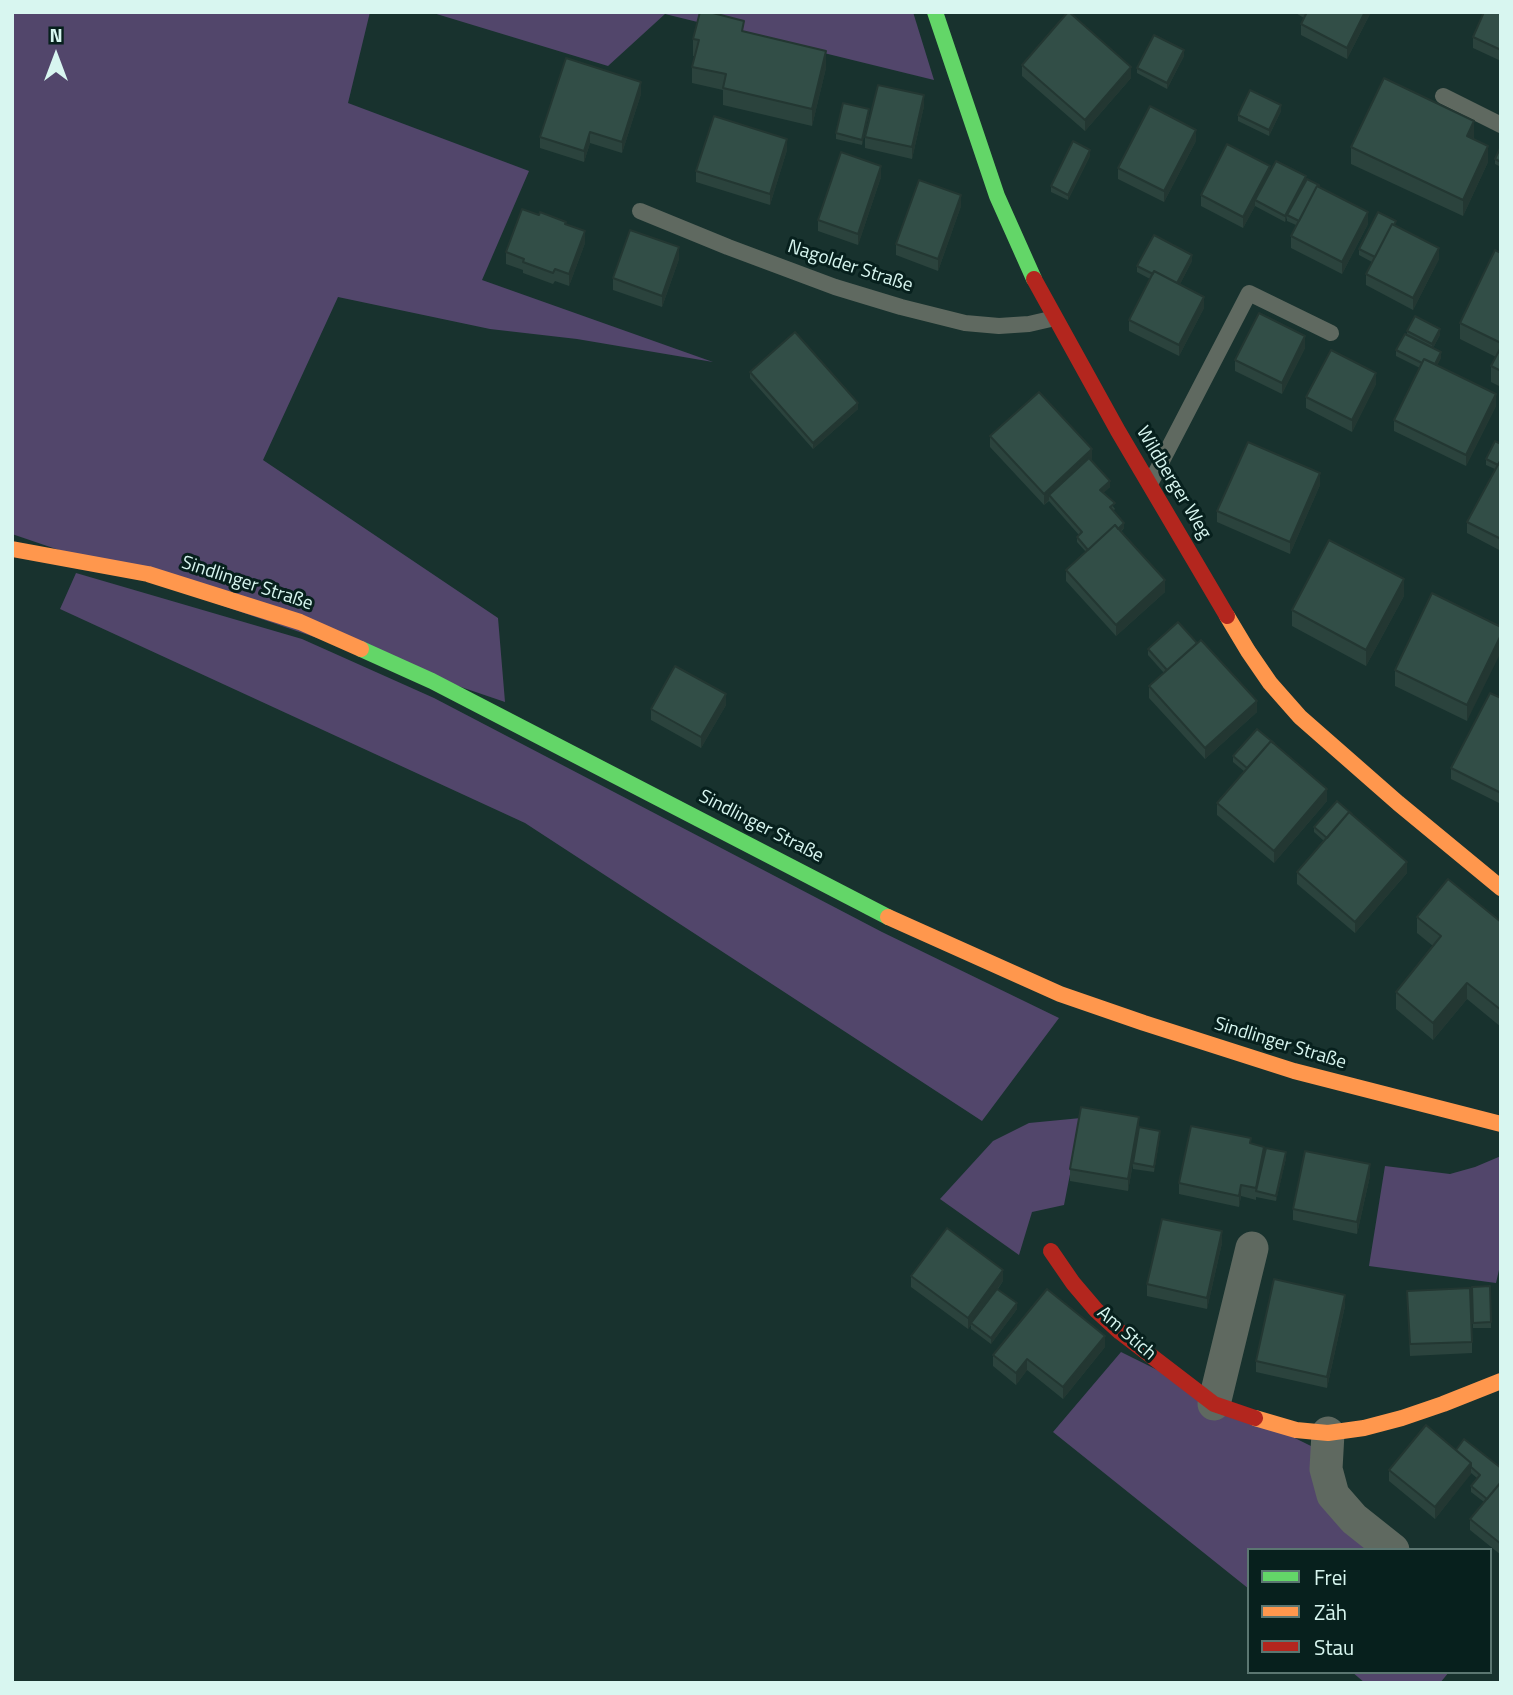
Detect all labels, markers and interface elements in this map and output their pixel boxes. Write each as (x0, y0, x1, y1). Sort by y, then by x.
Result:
text: N (49, 20, 63, 49)
north arrow (21, 21, 91, 91)
street label: Nagolder Straße (784, 236, 916, 298)
street label: Wildberger Weg (1130, 423, 1216, 543)
street label: Sindlinger Straße (178, 552, 316, 616)
street label: Sindlinger Straße (695, 786, 827, 868)
street label: Sindlinger Straße (1211, 1013, 1349, 1075)
street label: Am Stich (1092, 1302, 1160, 1366)
legend (1247, 1548, 1492, 1674)
text: Frei (1314, 1561, 1347, 1593)
text: Zäh (1314, 1596, 1347, 1628)
text: Stau (1314, 1631, 1354, 1663)

